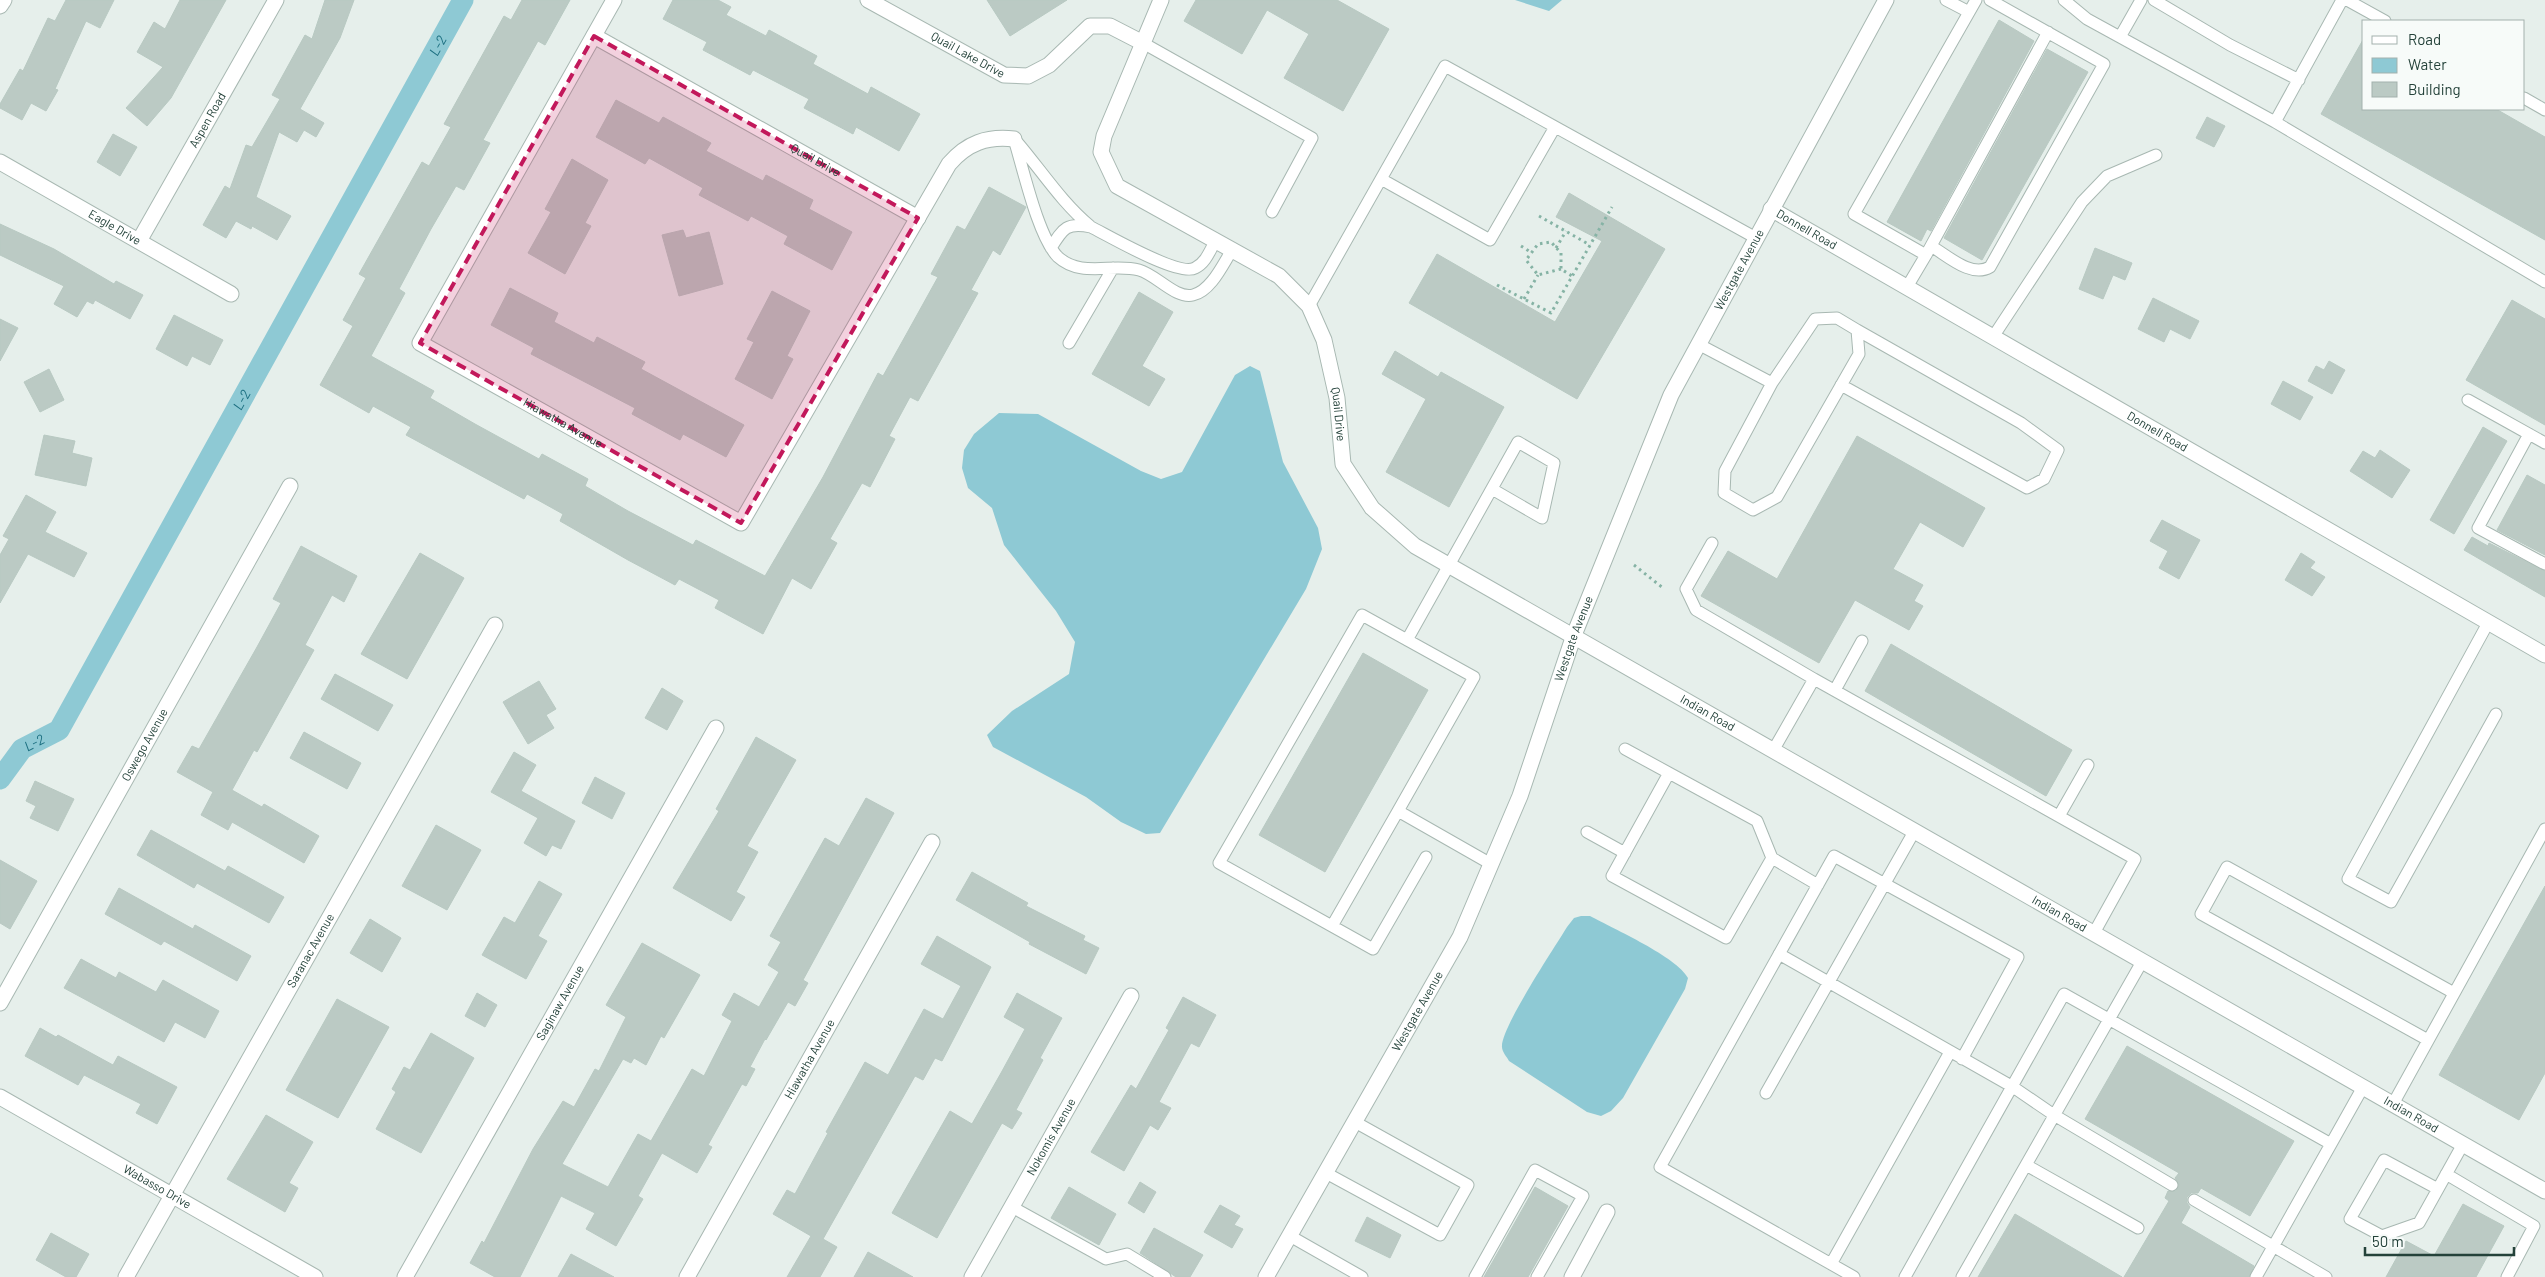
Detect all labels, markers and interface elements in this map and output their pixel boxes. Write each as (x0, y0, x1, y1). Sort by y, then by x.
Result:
legend (2362, 20, 2525, 110)
street label: Quail Lake Drive (929, 28, 1008, 80)
text: Road (2408, 30, 2441, 48)
water label: L-2 (425, 32, 450, 58)
text: Water (2408, 55, 2447, 73)
text: Building (2408, 80, 2461, 98)
street label: Aspen Road (186, 89, 228, 150)
street label: Quail Drive (789, 140, 843, 179)
street label: Eagle Drive (86, 206, 144, 247)
street label: Donnell Road (1774, 206, 1840, 252)
street label: Westgate Avenue (1711, 226, 1766, 312)
street label: Quail Drive (1329, 386, 1349, 442)
water label: L-2 (229, 387, 254, 413)
street label: Hiawatha Avenue (521, 394, 606, 450)
street label: Donnell Road (2125, 408, 2191, 454)
street label: Westgate Avenue (1551, 594, 1595, 683)
street label: Indian Road (1678, 691, 1738, 733)
street label: Oswego Avenue (118, 705, 170, 783)
water label: L-2 (21, 730, 47, 754)
street label: Indian Road (2030, 892, 2090, 934)
street label: Saranac Avenue (283, 911, 336, 990)
street label: Saginaw Avenue (533, 962, 586, 1043)
street label: Westgate Avenue (1388, 968, 1445, 1053)
street label: Hiawatha Avenue (781, 1016, 837, 1101)
street label: Indian Road (2382, 1093, 2441, 1135)
street label: Nokomis Avenue (1023, 1095, 1078, 1177)
street label: Wabasso Drive (121, 1161, 194, 1211)
scale bar (2365, 1224, 2514, 1256)
text: 50 m (2372, 1232, 2404, 1250)

